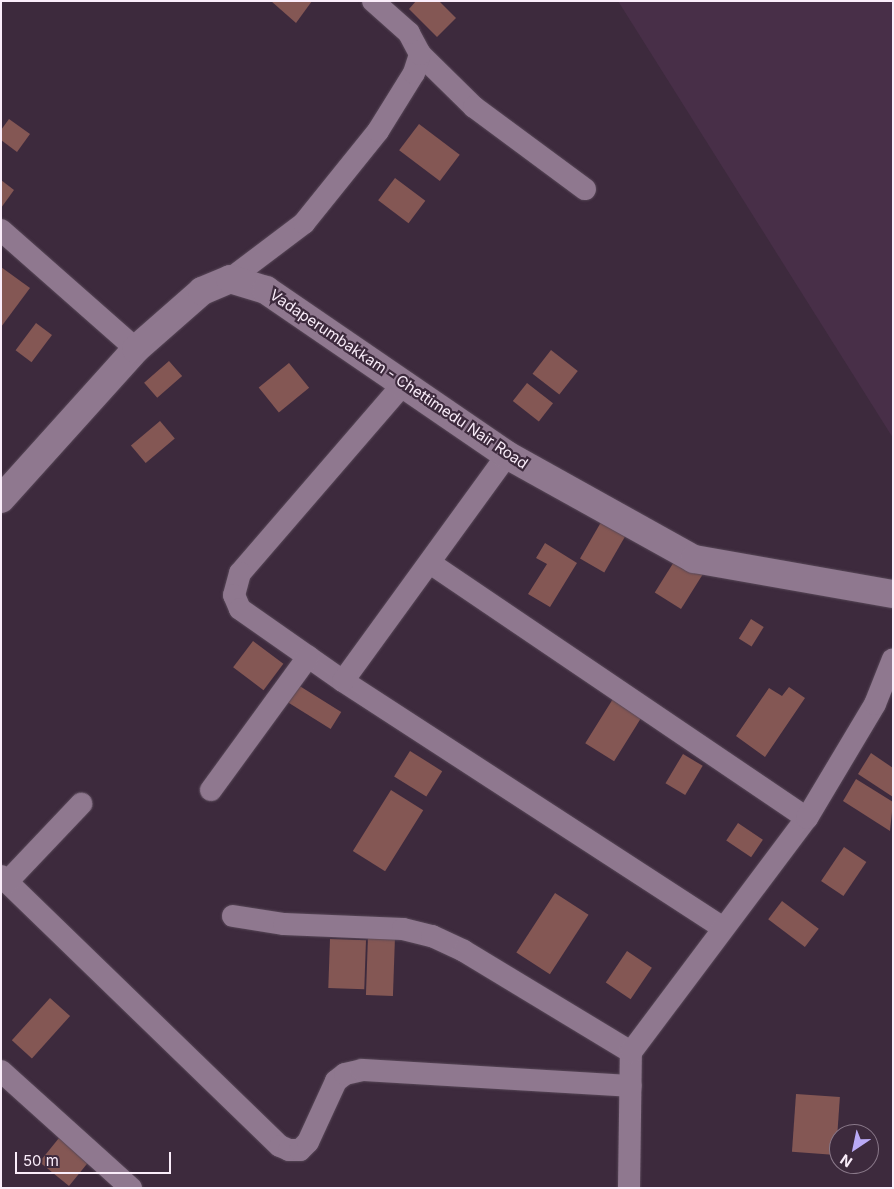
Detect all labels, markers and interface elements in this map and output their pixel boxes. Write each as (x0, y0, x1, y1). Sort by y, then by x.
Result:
street label: Vadaperumbakkam - Chettimedu Nair Road (266, 286, 532, 472)
north arrow (829, 1124, 879, 1174)
scale bar (18, 1142, 174, 1174)
text: 50 m (23, 1151, 59, 1170)
text: N (837, 1151, 855, 1171)

